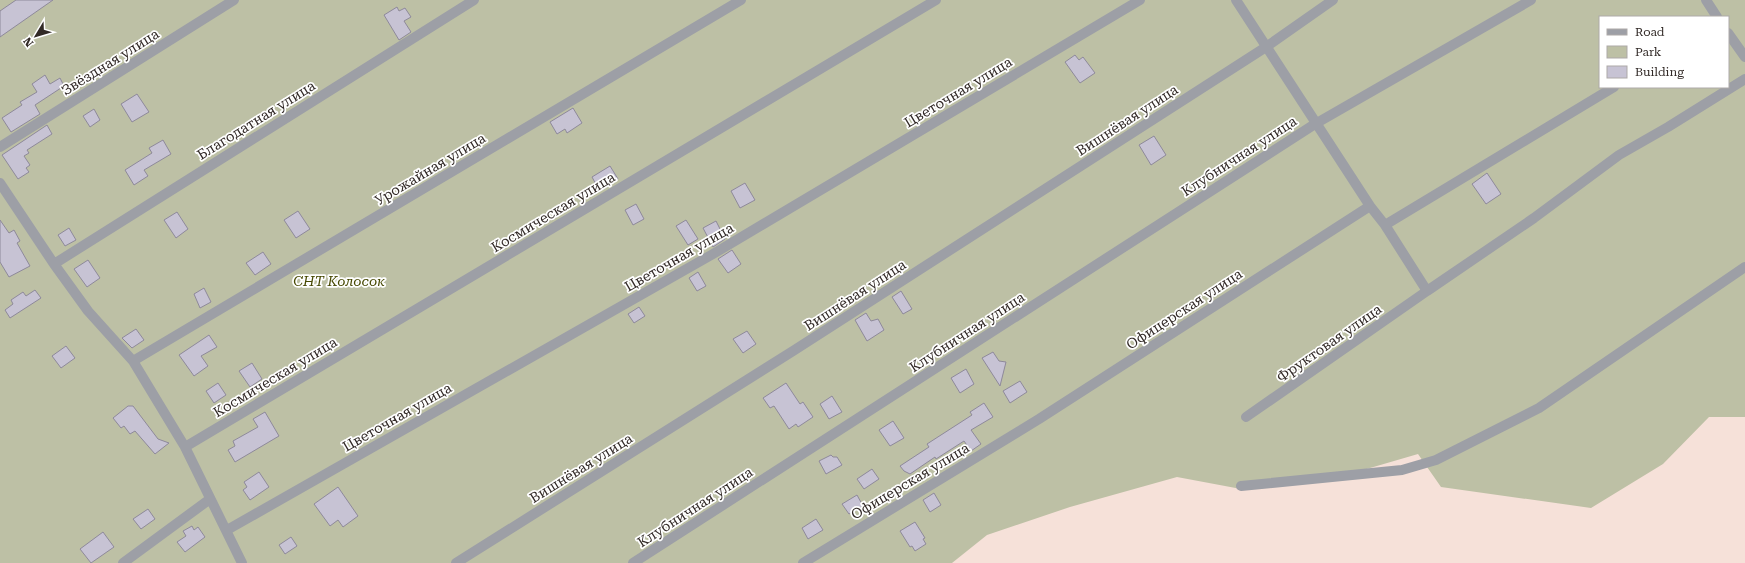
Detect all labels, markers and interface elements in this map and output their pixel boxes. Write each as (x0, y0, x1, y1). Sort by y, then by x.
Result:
north arrow (16, 16, 56, 56)
legend (1599, 16, 1729, 88)
street label: Звёздная улица (58, 25, 162, 98)
text: Road (1635, 25, 1665, 39)
text: N (20, 34, 36, 49)
text: Park (1635, 45, 1662, 59)
street label: Цветочная улица (901, 53, 1015, 130)
text: Building (1635, 65, 1684, 79)
street label: Благодатная улица (194, 77, 318, 163)
street label: Вишнёвая улица (1073, 81, 1181, 159)
street label: Клубничная улица (1178, 113, 1300, 199)
street label: Урожайная улица (372, 129, 489, 208)
street label: Космическая улица (488, 168, 618, 255)
street label: Цветочная улица (622, 219, 737, 295)
street label: Вишнёвая улица (801, 256, 909, 334)
street label: Офицерская улица (1123, 265, 1245, 352)
park label: СНТ Колосок (293, 273, 385, 289)
street label: Клубничная улица (906, 289, 1028, 375)
street label: Фруктовая улица (1274, 301, 1385, 385)
street label: Космическая улица (210, 333, 340, 420)
street label: Цветочная улица (340, 379, 455, 455)
street label: Вишнёвая улица (527, 430, 636, 506)
street label: Офицерская улица (848, 439, 972, 523)
street label: Клубничная улица (634, 464, 756, 550)

